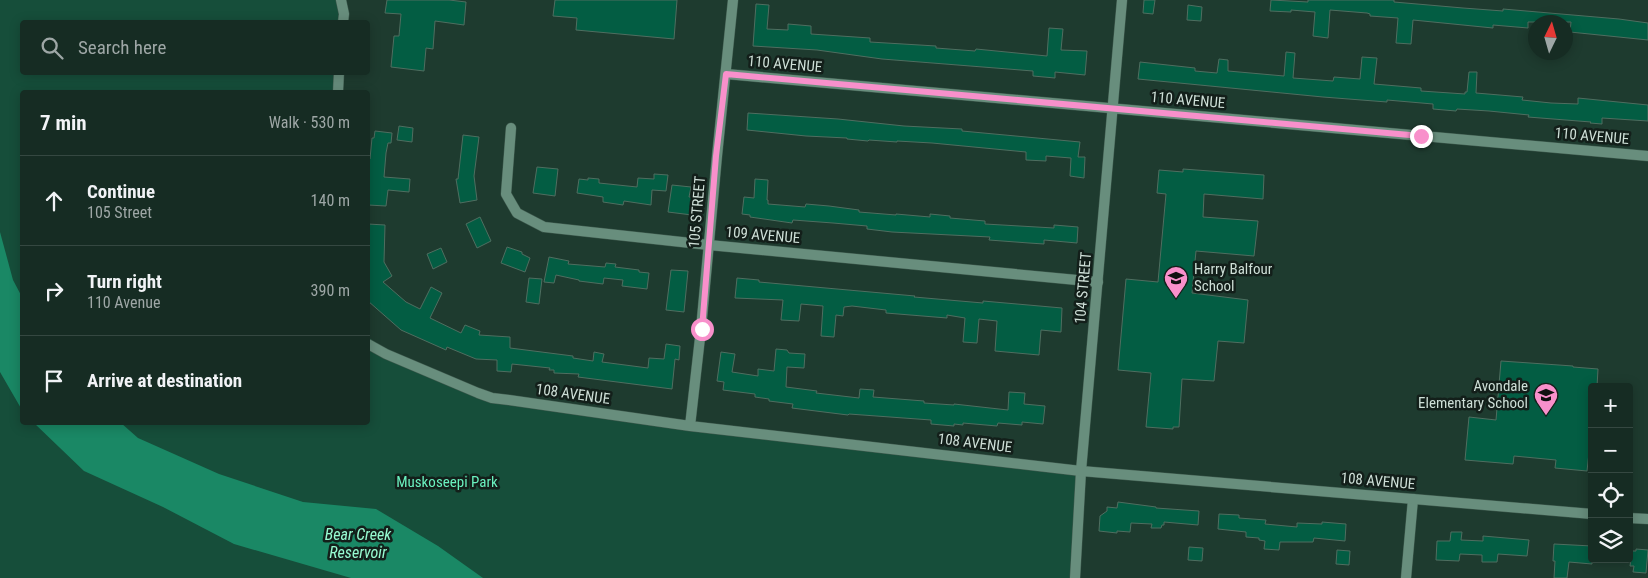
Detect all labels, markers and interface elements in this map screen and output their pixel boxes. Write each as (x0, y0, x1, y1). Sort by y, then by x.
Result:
north arrow (1528, 15, 1573, 60)
search box (20, 20, 370, 75)
icon: search (38, 34, 66, 62)
text: Search here (78, 36, 166, 59)
street label: 110 AVENUE (747, 52, 823, 76)
street label: 110 AVENUE (1150, 88, 1226, 112)
text: 7 min (40, 111, 87, 135)
text: Walk · 530 m (269, 113, 350, 132)
street label: 110 AVENUE (1554, 124, 1630, 148)
route end (1410, 125, 1433, 148)
street label: 105 STREET (685, 175, 709, 249)
text: Continue (87, 180, 155, 203)
icon: ahead (40, 187, 68, 215)
text: 140 m (311, 191, 350, 210)
text: 105 Street (87, 203, 152, 222)
street label: 109 AVENUE (725, 223, 801, 247)
street label: 104 STREET (1071, 251, 1095, 325)
place label: Harry Balfour School (1194, 260, 1273, 295)
school or university icon: Harry Balfour School (1163, 265, 1189, 299)
text: Turn right (87, 270, 162, 293)
icon: right (40, 277, 68, 305)
text: 390 m (311, 281, 350, 300)
text: 110 Avenue (87, 293, 160, 312)
route start (691, 318, 714, 341)
icon: arrive (40, 367, 68, 395)
text: Arrive at destination (87, 369, 242, 392)
place label: Avondale Elementary School (1418, 377, 1528, 412)
street label: 108 AVENUE (535, 380, 611, 408)
school or university icon: Avondale Elementary School (1533, 382, 1559, 416)
map controls (1588, 383, 1633, 563)
button: + (1588, 383, 1633, 428)
button: − (1588, 428, 1633, 473)
street label: 108 AVENUE (937, 430, 1013, 456)
street label: 108 AVENUE (1340, 469, 1416, 493)
park label: Muskoseepi Park (396, 473, 498, 491)
button: locate (1588, 473, 1633, 518)
button: layers (1588, 518, 1633, 563)
water label: Bear Creek Reservoir (325, 525, 392, 562)

